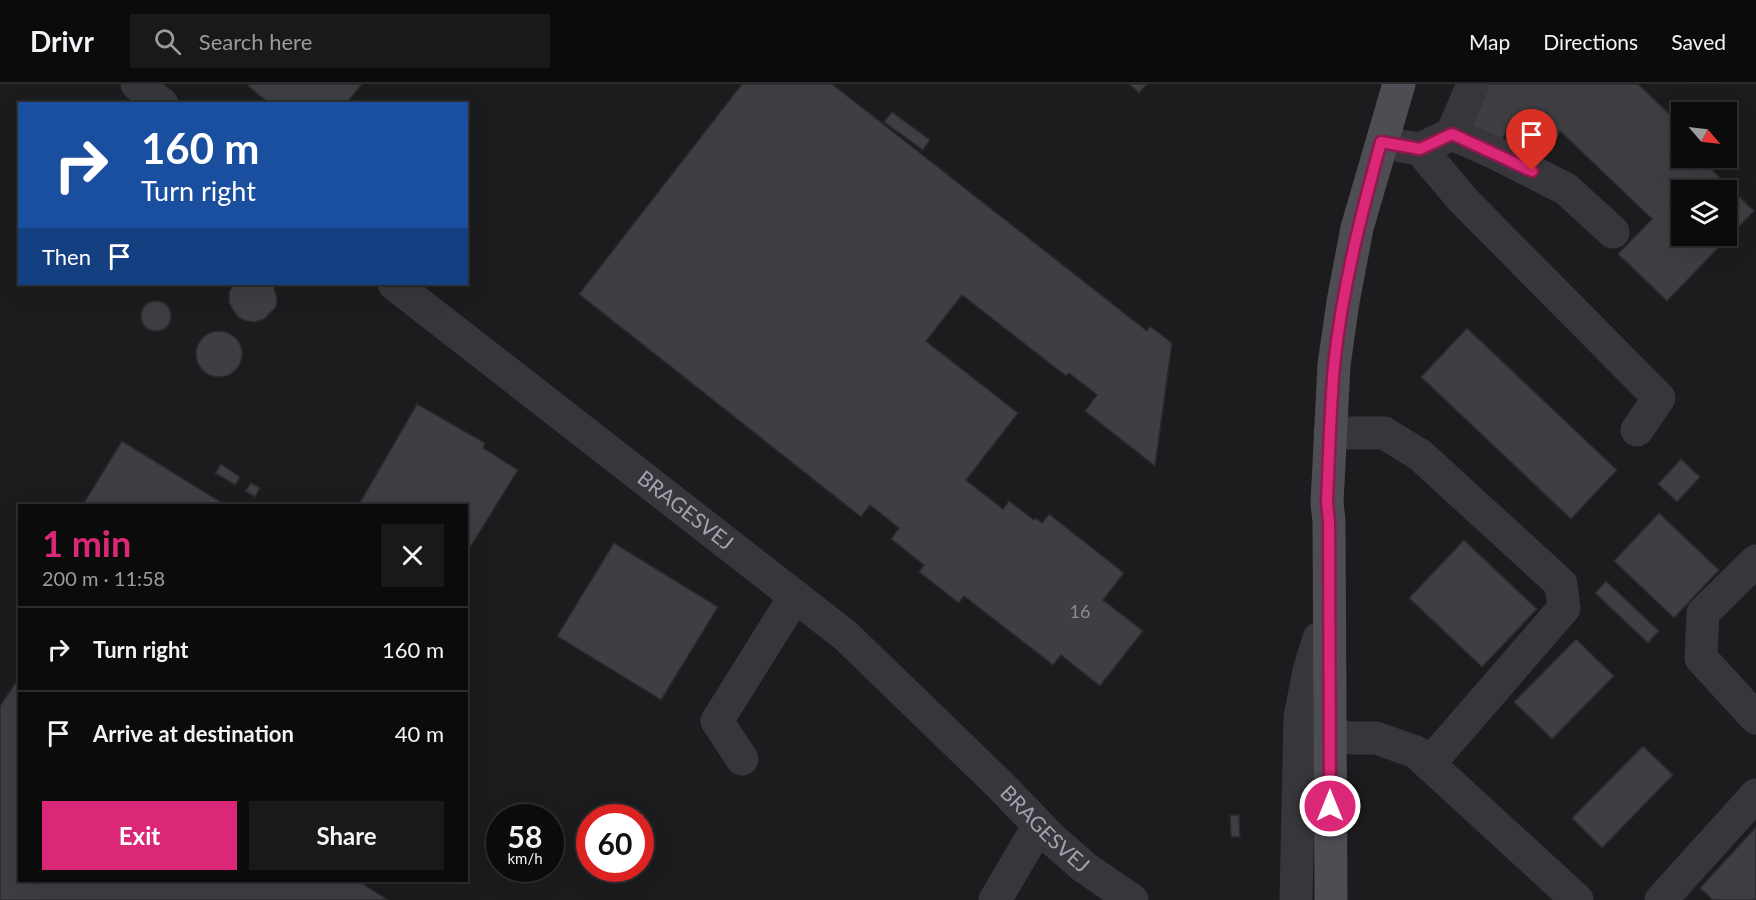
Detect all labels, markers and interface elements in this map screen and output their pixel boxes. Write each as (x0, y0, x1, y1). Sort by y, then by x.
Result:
search box (130, 14, 550, 68)
text: Drivr (30, 24, 94, 58)
icon: search (151, 25, 184, 58)
text: Search here (199, 28, 312, 55)
text: Map (1469, 29, 1510, 54)
text: Directions (1543, 29, 1638, 54)
text: Saved (1671, 29, 1726, 54)
north arrow (1671, 102, 1737, 168)
map controls (1671, 102, 1737, 246)
pin (1506, 109, 1557, 171)
icon: arrive (1515, 118, 1548, 151)
text: 160 m (141, 123, 259, 173)
icon: right (42, 126, 120, 204)
text: Turn right (141, 174, 256, 207)
button: layers (1671, 180, 1737, 246)
icon: arrive (103, 240, 136, 273)
text: Then (42, 243, 91, 270)
street label: BRAGESVEJ (633, 465, 739, 555)
text: 1 min (42, 521, 131, 565)
button: close (381, 524, 444, 587)
text: 200 m · 11:58 (42, 566, 165, 590)
house number: 16 (1070, 600, 1090, 622)
icon: right (42, 633, 75, 666)
text: Turn right (93, 636, 188, 663)
text: 160 m (382, 636, 444, 663)
icon: arrive (42, 717, 75, 750)
text: Arrive at destination (93, 720, 294, 747)
text: 40 m (395, 720, 444, 747)
position arrow (1298, 774, 1362, 838)
street label: BRAGESVEJ (996, 779, 1095, 877)
button: Exit (42, 801, 237, 870)
button: Share (249, 801, 444, 870)
speed limit sign: 60 (576, 804, 654, 882)
text: 58 (508, 818, 542, 854)
text: km/h (507, 849, 543, 867)

